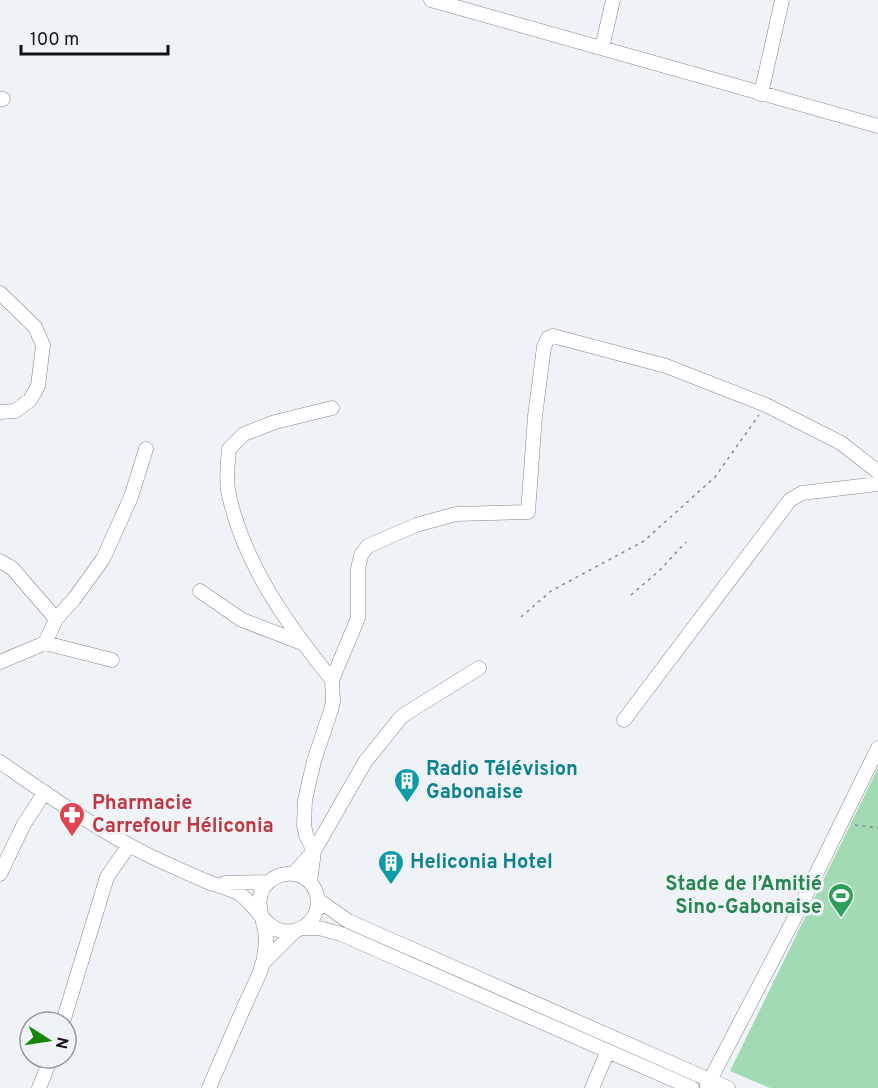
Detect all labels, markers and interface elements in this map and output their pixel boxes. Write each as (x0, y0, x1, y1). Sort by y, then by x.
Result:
scale bar (21, 18, 168, 56)
text: 100 m (30, 29, 79, 52)
place label: Radio Télévision Gabonaise (426, 757, 578, 806)
building icon: Radio Télévision Gabonaise (392, 766, 422, 804)
place label: Pharmacie Carrefour Héliconia (92, 791, 274, 840)
pharmacy icon: Pharmacie Carrefour Héliconia (57, 800, 87, 838)
building icon: Heliconia Hotel (376, 848, 406, 886)
place label: Heliconia Hotel (410, 850, 553, 876)
place label: Stade de l’Amitié Sino-Gabonaise (665, 872, 822, 921)
sports icon: Stade de l’Amitié Sino-Gabonaise (826, 881, 856, 919)
north arrow (18, 1010, 78, 1070)
text: N (50, 1035, 72, 1050)

